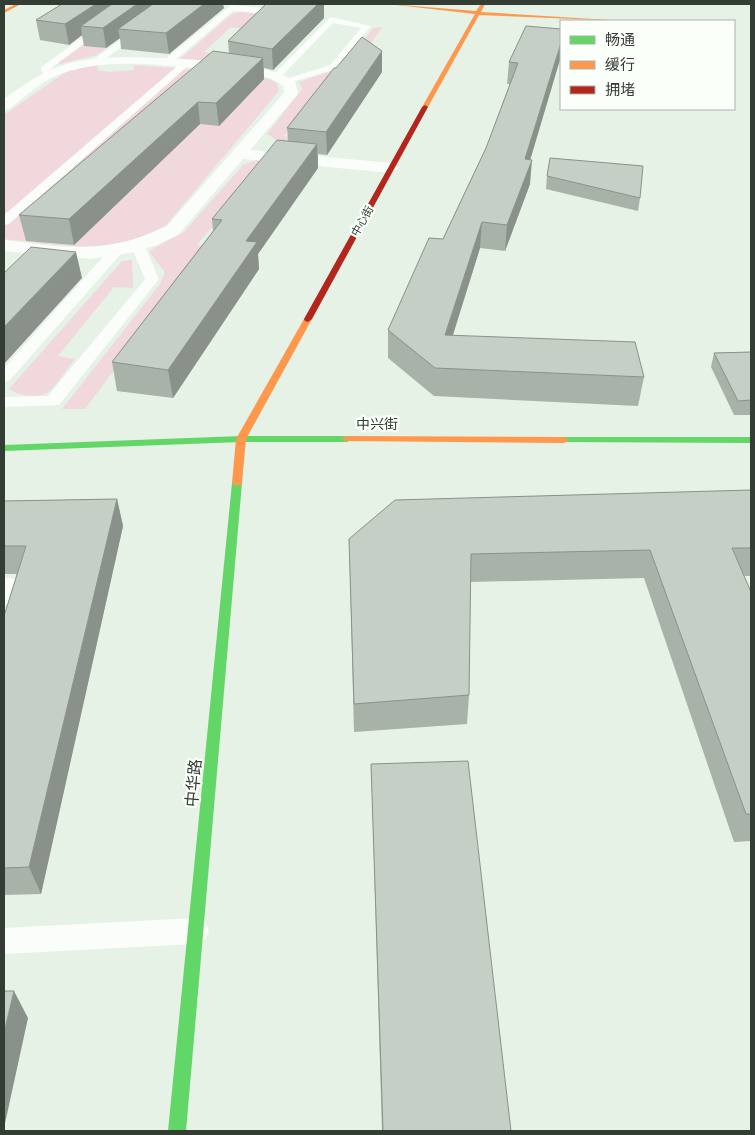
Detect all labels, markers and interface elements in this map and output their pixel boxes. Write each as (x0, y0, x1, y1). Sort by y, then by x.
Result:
legend (560, 20, 735, 110)
text: 畅通 (605, 30, 635, 49)
text: 缓行 (605, 55, 635, 74)
text: 拥堵 (605, 80, 635, 99)
street label: 中心街 (348, 203, 376, 239)
street label: 中兴街 (356, 415, 398, 433)
street label: 中华路 (181, 758, 205, 808)

